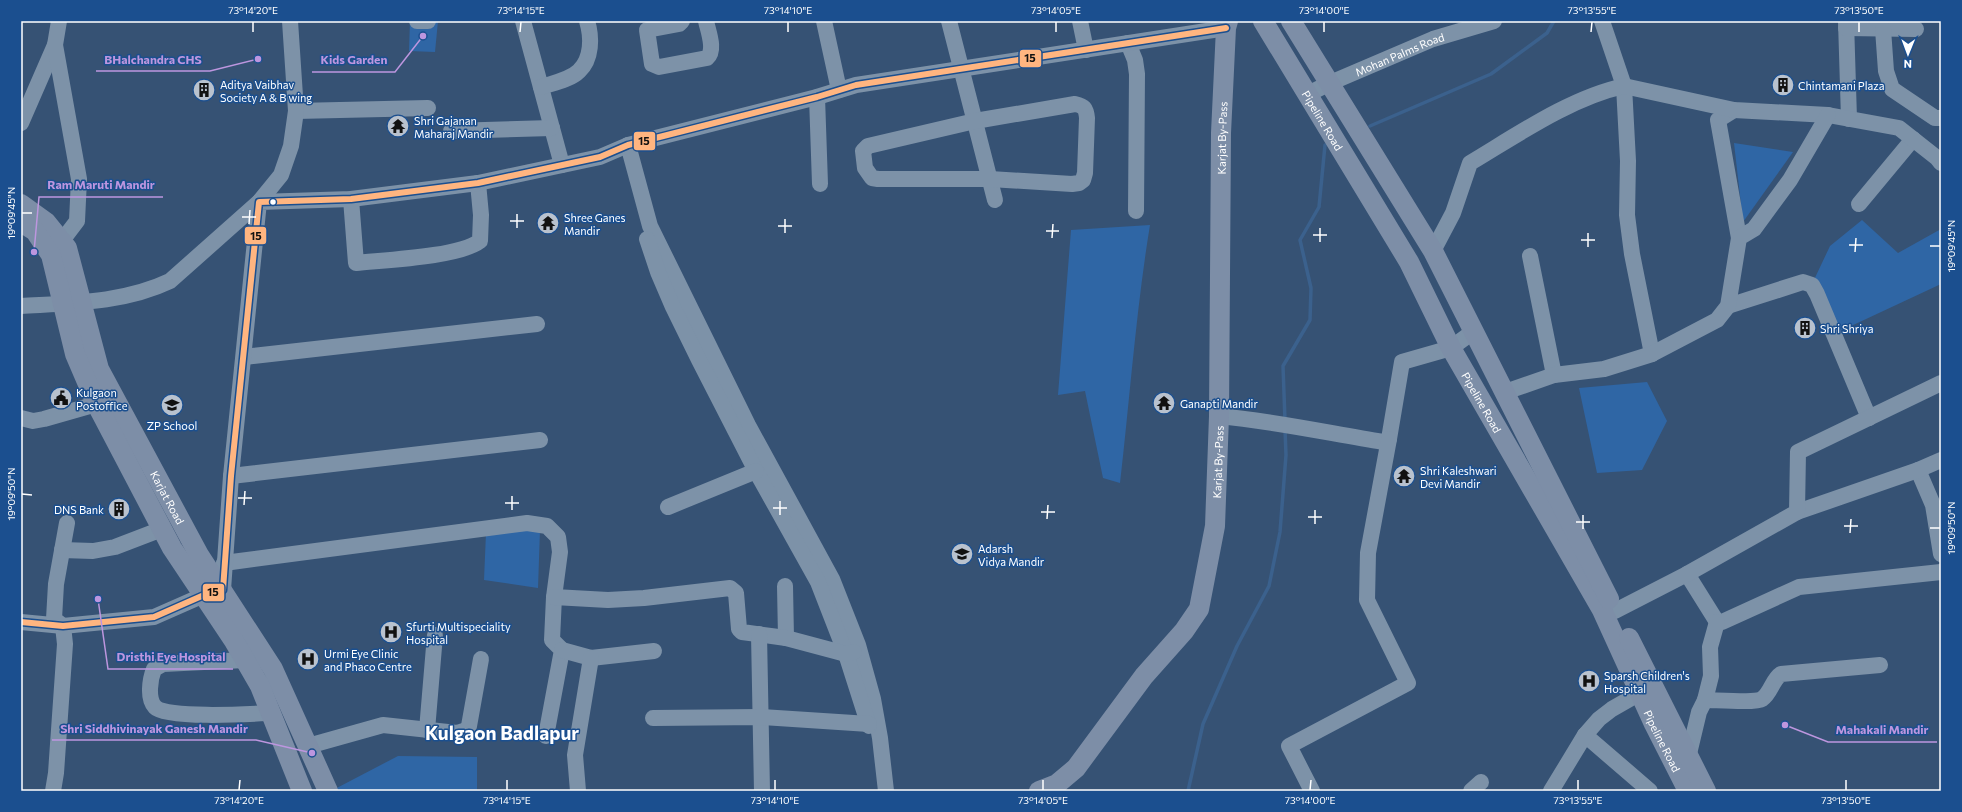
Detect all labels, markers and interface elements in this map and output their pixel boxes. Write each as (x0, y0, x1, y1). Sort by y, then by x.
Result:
text: 73°14'20"E (228, 4, 278, 16)
text: 73°14'15"E (497, 4, 545, 16)
text: 73°14'10"E (764, 4, 812, 16)
text: 73°14'05"E (1031, 4, 1081, 16)
text: 73°14'00"E (1299, 4, 1349, 16)
text: 73°13'55"E (1568, 4, 1616, 16)
text: 73°13'50"E (1834, 4, 1884, 16)
street label: Mohan Palms Road (1353, 30, 1446, 78)
north arrow (1888, 34, 1928, 74)
callout: BHalchandra CHS (96, 47, 210, 71)
callout: Kids Garden (312, 48, 395, 72)
line badge: 15 (1019, 49, 1042, 68)
text: 15 (1024, 51, 1036, 64)
text: BHalchandra CHS (104, 52, 202, 66)
text: Kids Garden (321, 52, 387, 66)
text: N (1904, 58, 1912, 71)
building icon: Chintamani Plaza (1770, 72, 1796, 98)
building icon: Aditya Vaibhav Society A & B wing (191, 77, 217, 103)
place label: Aditya Vaibhav Society A & B wing (220, 78, 312, 104)
place label: Chintamani Plaza (1798, 79, 1885, 92)
street label: Pipeline Road (1300, 88, 1346, 153)
street label: Karjat By-Pass (1214, 101, 1229, 174)
temple icon: Shri Gajanan Maharaj Mandir (385, 113, 411, 139)
place label: Shri Gajanan Maharaj Mandir (414, 114, 494, 140)
line badge: 15 (633, 131, 656, 151)
text: 15 (638, 134, 650, 147)
callout: Ram Maruti Mandir (39, 173, 163, 197)
text: Ram Maruti Mandir (47, 177, 155, 191)
text: 19°09'45"N (5, 187, 17, 239)
unlabelled marker (268, 197, 278, 207)
temple icon: Shree Ganes Mandir (535, 210, 561, 236)
place label: Shree Ganes Mandir (564, 211, 626, 237)
text: 19°09'45"N (1945, 220, 1957, 272)
line badge: 15 (244, 226, 267, 245)
text: 15 (250, 229, 262, 242)
building icon: Shri Shriya (1792, 315, 1818, 341)
place label: Shri Shriya (1820, 322, 1873, 335)
street label: Pipeline Road (1460, 370, 1505, 435)
public building icon: Kulgaon Postoffice (48, 385, 74, 411)
place label: Kulgaon Postoffice (76, 386, 128, 412)
temple icon: Ganapti Mandir (1151, 390, 1177, 416)
school or university icon: ZP School (159, 392, 185, 418)
place label: Ganapti Mandir (1180, 397, 1258, 410)
place label: ZP School (147, 419, 197, 432)
street label: Karjat By-Pass (1210, 425, 1225, 499)
temple icon: Shri Kaleshwari Devi Mandir (1391, 463, 1417, 489)
place label: Shri Kaleshwari Devi Mandir (1420, 464, 1497, 490)
text: 19°09'50"N (5, 467, 17, 521)
street label: Karjat Road (148, 468, 188, 526)
building icon: DNS Bank (106, 496, 132, 522)
text: 19°09'50"N (1945, 501, 1957, 555)
place label: DNS Bank (54, 503, 104, 516)
school or university icon: Adarsh Vidya Mandir (949, 541, 975, 567)
place label: Adarsh Vidya Mandir (978, 542, 1045, 568)
line badge: 15 (202, 583, 225, 602)
text: 15 (207, 585, 219, 598)
hospital icon: Sfurti Multispeciality Hospital (378, 619, 404, 645)
place label: Sfurti Multispeciality Hospital (406, 620, 511, 646)
callout: Dristhi Eye Hospital (108, 645, 233, 669)
hospital icon: Urmi Eye Clinic and Phaco Centre (295, 646, 321, 672)
place label: Urmi Eye Clinic and Phaco Centre (324, 647, 412, 673)
text: Dristhi Eye Hospital (117, 649, 225, 663)
hospital icon: Sparsh Children's Hospital (1576, 668, 1602, 694)
place label: Sparsh Children's Hospital (1604, 669, 1690, 695)
street label: Pipeline Road (1642, 708, 1684, 774)
callout: Shri Siddhivinayak Ganesh Mandir (52, 716, 256, 740)
callout: Mahakali Mandir (1828, 718, 1937, 742)
text: Shri Siddhivinayak Ganesh Mandir (60, 721, 248, 735)
district label: Kulgaon Badlapur (425, 721, 579, 744)
text: Mahakali Mandir (1835, 722, 1929, 736)
text: 73°14'20"E (214, 794, 264, 806)
text: 73°14'15"E (483, 794, 531, 806)
text: 73°14'10"E (751, 794, 799, 806)
text: 73°14'05"E (1018, 794, 1068, 806)
text: 73°14'00"E (1285, 794, 1335, 806)
text: 73°13'55"E (1554, 794, 1602, 806)
text: 73°13'50"E (1821, 794, 1871, 806)

